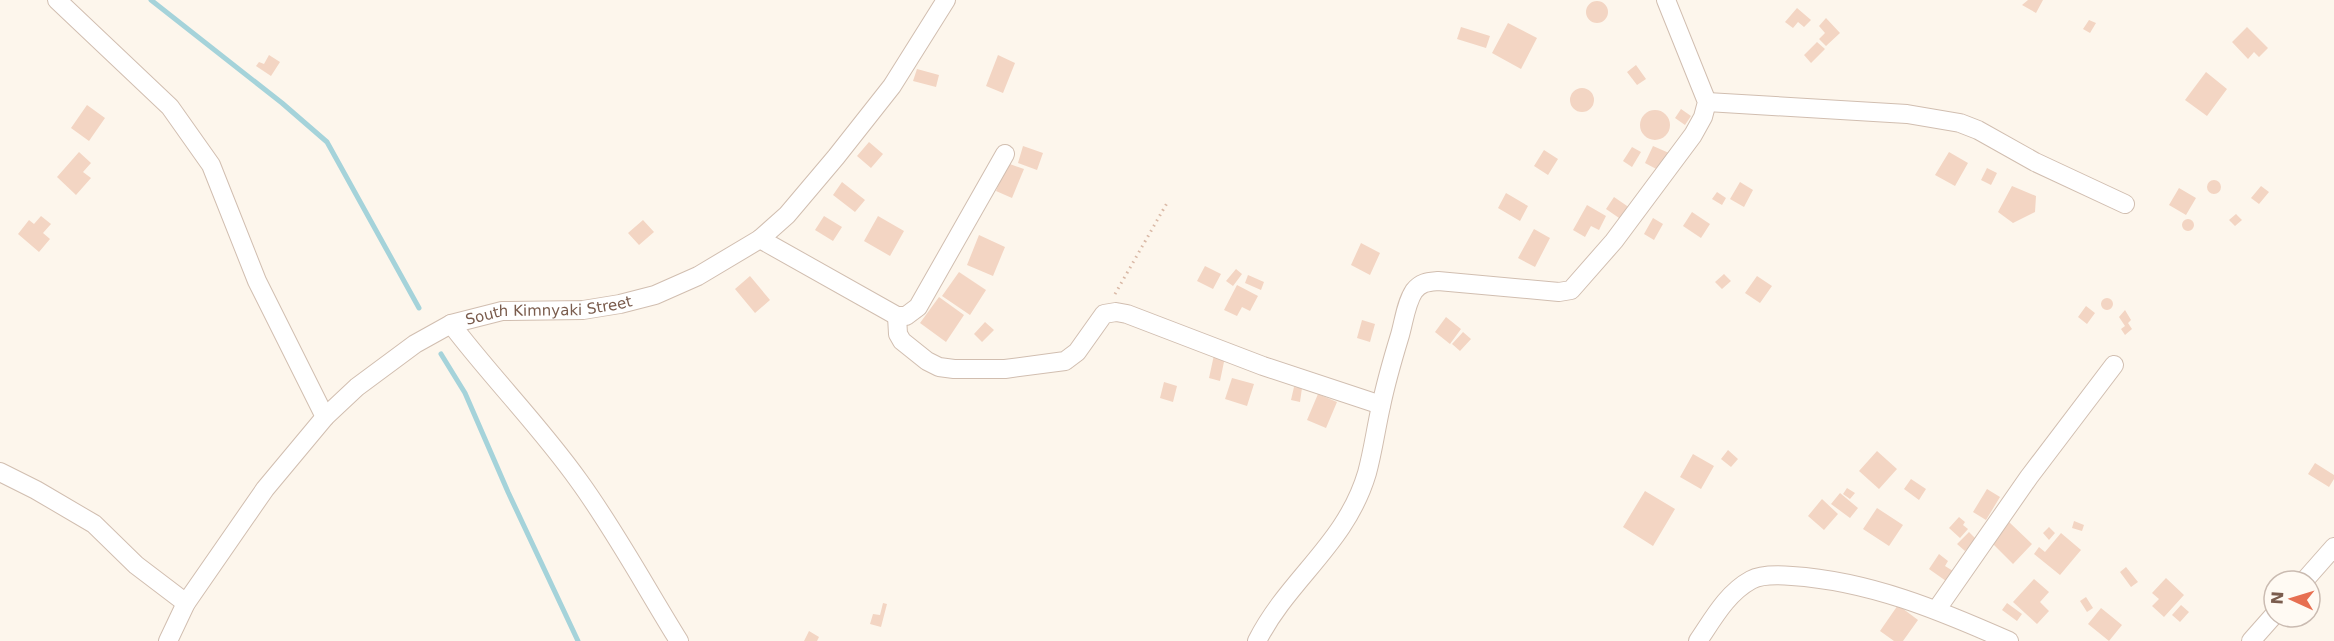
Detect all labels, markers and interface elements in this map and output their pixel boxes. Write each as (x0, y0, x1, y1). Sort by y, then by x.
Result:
street label: South Kimnyaki Street (464, 292, 634, 329)
north arrow (2262, 569, 2322, 629)
text: N (2268, 591, 2287, 605)

